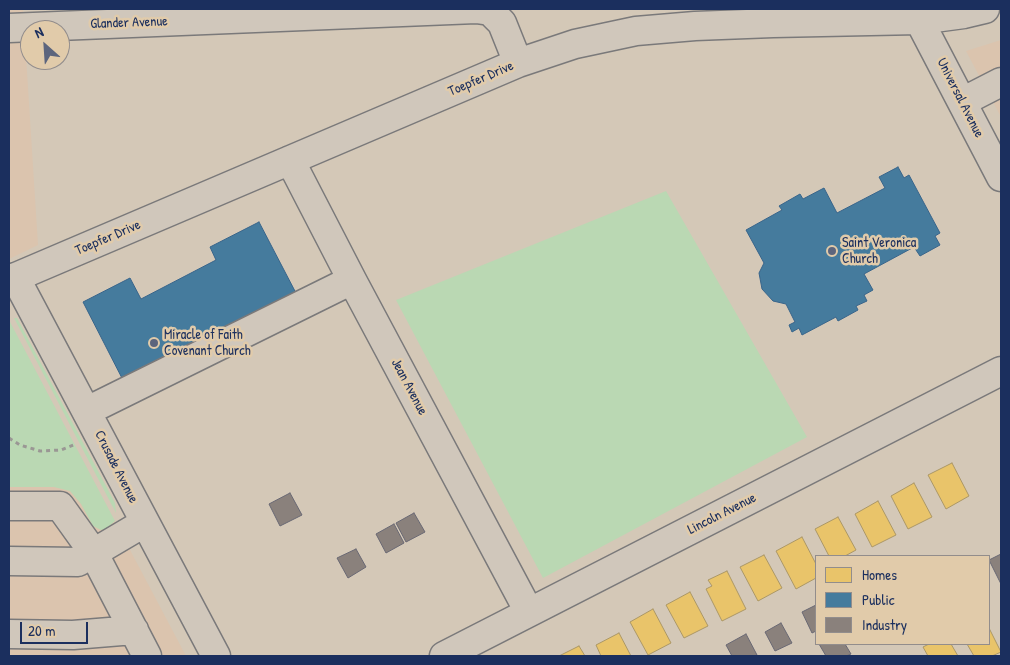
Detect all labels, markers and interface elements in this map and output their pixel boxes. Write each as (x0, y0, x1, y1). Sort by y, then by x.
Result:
street label: Glander Avenue (90, 13, 168, 33)
north arrow (20, 20, 70, 70)
text: N (31, 22, 46, 42)
street label: Universal Avenue (933, 55, 987, 141)
street label: Toepfer Drive (446, 58, 516, 100)
street label: Toepfer Drive (73, 217, 143, 259)
place label: Saint Veronica Church (842, 235, 916, 268)
marker: Saint Veronica Church (826, 245, 838, 257)
place label: Miracle of Faith Covenant Church (164, 327, 251, 360)
marker: Miracle of Faith Covenant Church (148, 337, 160, 349)
street label: Jean Avenue (387, 356, 431, 418)
street label: Crusade Avenue (91, 428, 141, 506)
street label: Lincoln Avenue (685, 490, 759, 538)
legend (815, 555, 990, 645)
text: Homes (862, 564, 897, 585)
text: Public (862, 589, 895, 610)
scale bar (22, 612, 90, 644)
text: Industry (862, 614, 907, 635)
text: 20 m (28, 620, 55, 641)

